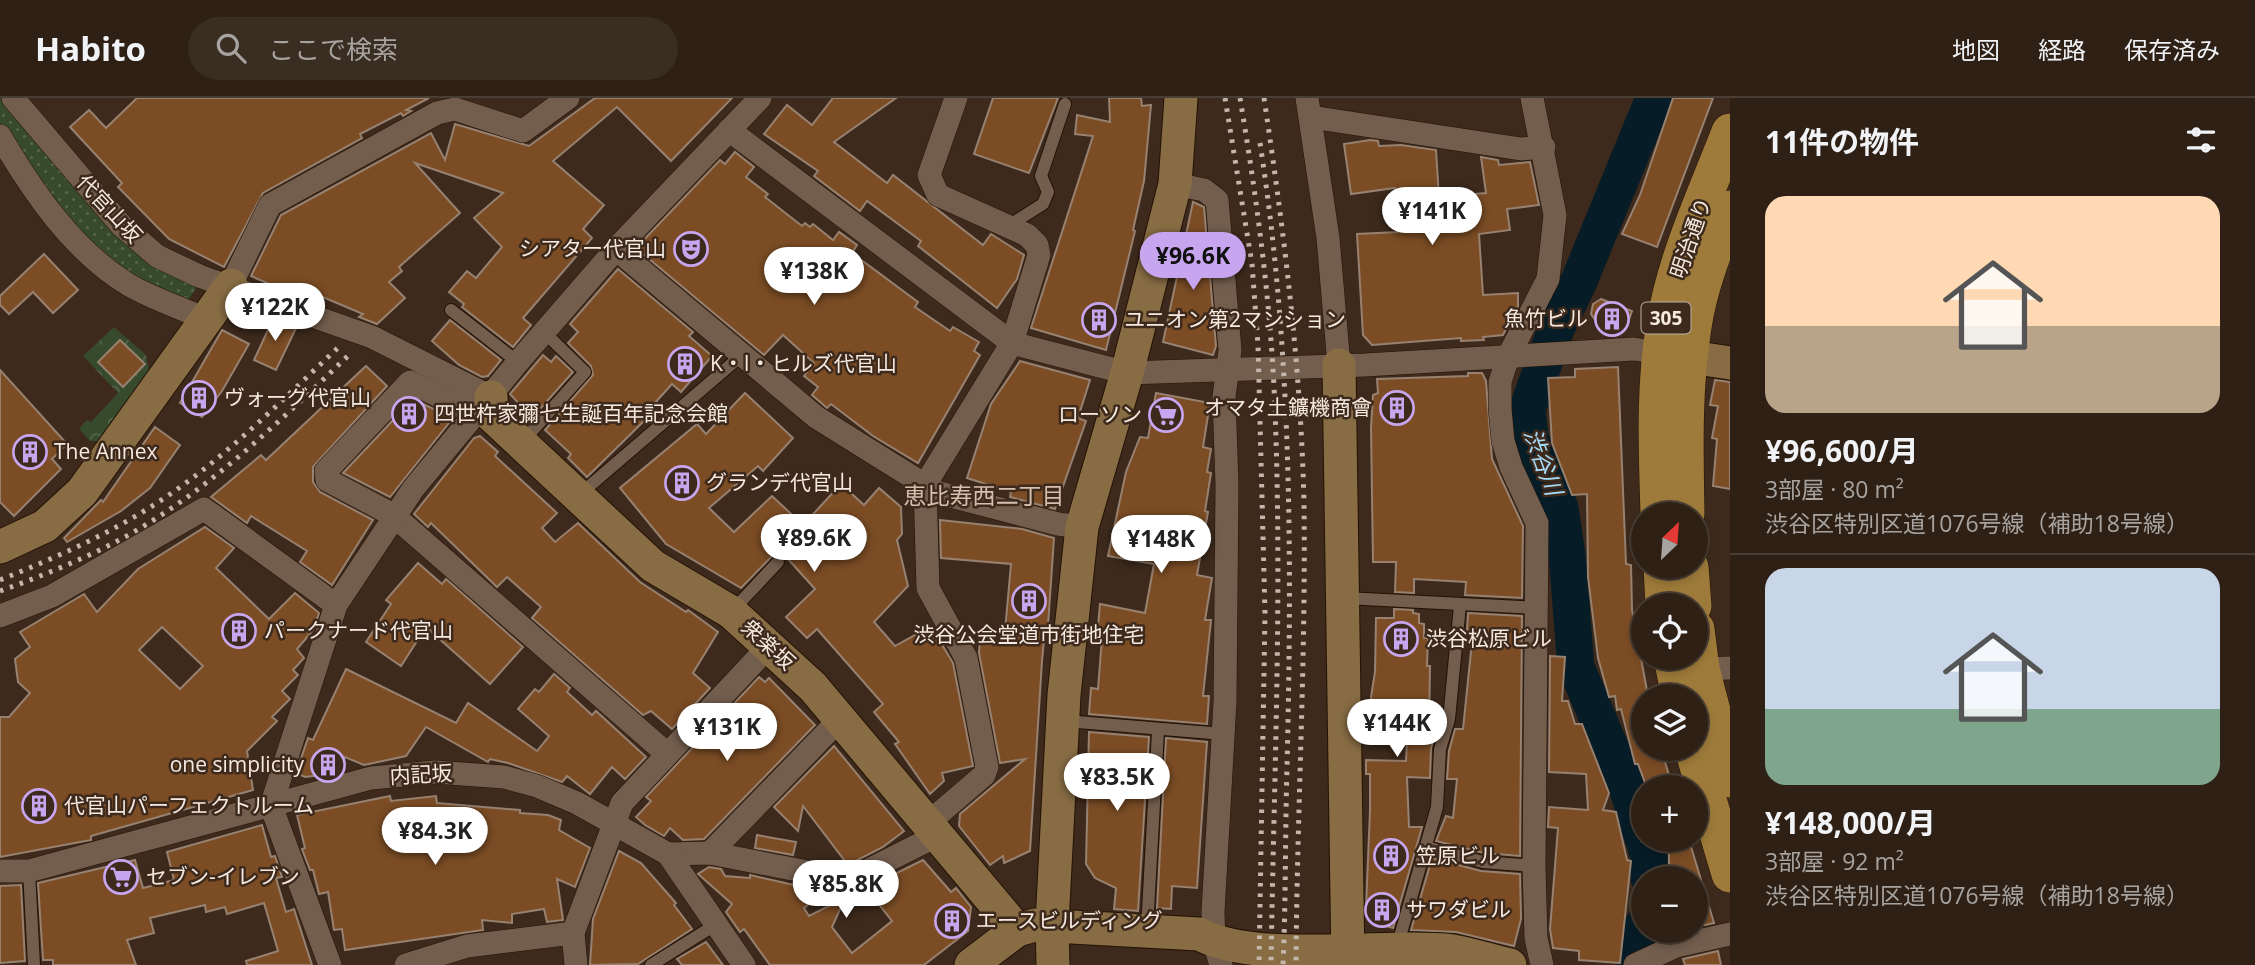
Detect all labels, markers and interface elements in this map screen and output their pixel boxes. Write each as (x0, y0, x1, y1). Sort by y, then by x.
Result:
search box (188, 17, 678, 80)
text: Habito (35, 26, 146, 71)
icon: search (212, 29, 250, 67)
text: ここで検索 (268, 31, 398, 67)
text: 地図 (1952, 33, 2000, 66)
text: 経路 (2038, 33, 2086, 66)
text: 保存済み (2124, 33, 2220, 66)
text: 11件の物件 (1765, 121, 1919, 162)
icon: filters (2182, 121, 2220, 159)
street label: 代官山坂 (71, 168, 149, 249)
pin: ¥141K (1383, 188, 1481, 247)
street label: 明治通り (1663, 193, 1717, 282)
text: ¥141K (1398, 194, 1466, 226)
theatre icon: シアター代官山 (672, 230, 710, 268)
pin: ¥96.6K (1136, 232, 1250, 292)
place label: シアター代官山 (519, 234, 666, 262)
text: ¥96.6K (1156, 239, 1230, 271)
icon: home (1930, 242, 2056, 368)
pin: ¥138K (765, 248, 863, 307)
text: ¥138K (780, 254, 848, 286)
pin: ¥122K (226, 284, 324, 343)
text: ¥122K (241, 290, 309, 322)
building icon: 魚竹ビル (1593, 300, 1631, 338)
building icon: ユニオン第2マンション (1080, 301, 1118, 339)
road number: 305 (1642, 302, 1690, 333)
place label: 魚竹ビル (1504, 304, 1588, 332)
place label: ユニオン第2マンション (1124, 305, 1346, 333)
building icon: K・I・ヒルズ代官山 (666, 345, 704, 383)
place label: K・I・ヒルズ代官山 (710, 349, 897, 377)
building icon: ヴォーグ代官山 (180, 379, 218, 417)
place label: ヴォーグ代官山 (224, 383, 371, 411)
building icon: オマタ土鑛機商會 (1378, 389, 1416, 427)
place label: オマタ土鑛機商會 (1204, 393, 1372, 421)
building icon: 四世杵家彌七生誕百年記念会館 (390, 395, 428, 433)
supermarket icon: ローソン (1147, 396, 1185, 434)
place label: 四世杵家彌七生誕百年記念会館 (434, 399, 728, 427)
place label: ローソン (1058, 400, 1142, 428)
water label: 渋谷川 (1517, 424, 1572, 502)
text: ¥96,600/月 (1765, 430, 1919, 471)
building icon: The Annex (11, 433, 49, 471)
place label: The Annex (54, 437, 158, 465)
building icon: グランデ代官山 (663, 464, 701, 502)
place label: グランデ代官山 (706, 468, 853, 496)
text: 3部屋 · 80 m² (1765, 473, 1904, 505)
district label: 恵比寿西二丁目 (904, 479, 1065, 511)
north arrow (1631, 502, 1708, 579)
map controls (1631, 502, 1708, 943)
text: 渋谷区特別区道1076号線（補助18号線） (1765, 507, 2189, 539)
pin: ¥89.6K (757, 514, 871, 574)
pin: ¥148K (1112, 516, 1210, 575)
text: ¥89.6K (777, 521, 851, 553)
text: ¥148K (1127, 522, 1195, 554)
building icon: 渋谷公会堂道市街地住宅 (1010, 582, 1048, 620)
button: locate (1631, 593, 1708, 670)
building icon: パークナード代官山 (220, 612, 258, 650)
street label: 衆楽坂 (736, 613, 801, 676)
icon: home (1930, 614, 2056, 740)
place label: パークナード代官山 (264, 616, 453, 644)
place label: 渋谷公会堂道市街地住宅 (914, 620, 1145, 648)
building icon: 渋谷松原ビル (1382, 620, 1420, 658)
place label: 渋谷松原ビル (1426, 624, 1552, 652)
button: layers (1631, 684, 1708, 761)
pin: ¥144K (1348, 700, 1446, 759)
pin: ¥131K (678, 704, 776, 763)
text: ¥144K (1363, 706, 1431, 738)
text: ¥131K (693, 710, 761, 742)
building icon: one simplicity (309, 746, 347, 784)
place label: one simplicity (170, 750, 304, 778)
pin: ¥83.5K (1060, 754, 1174, 813)
street label: 内記坂 (389, 758, 453, 790)
text: ¥83.5K (1080, 760, 1154, 792)
button: + (1631, 775, 1708, 852)
building icon: 代官山パーフェクトルーム (20, 787, 58, 825)
place label: 代官山パーフェクトルーム (64, 791, 314, 819)
text: ¥148,000/月 (1765, 802, 1936, 843)
pin: ¥84.3K (378, 808, 492, 867)
text: ¥84.3K (398, 814, 472, 846)
building icon: 笠原ビル (1372, 837, 1410, 875)
place label: 笠原ビル (1416, 841, 1500, 869)
text: 3部屋 · 92 m² (1765, 845, 1904, 877)
supermarket icon: セブン-イレブン (102, 858, 140, 896)
pin: ¥85.8K (789, 860, 903, 920)
place label: セブン-イレブン (146, 862, 300, 890)
button: − (1631, 866, 1708, 943)
text: ¥85.8K (809, 867, 883, 899)
text: 渋谷区特別区道1076号線（補助18号線） (1765, 879, 2189, 911)
building icon: サワダビル (1363, 891, 1401, 929)
place label: サワダビル (1406, 895, 1511, 923)
building icon: エースビルディング (933, 902, 971, 940)
place label: エースビルディング (976, 906, 1162, 934)

